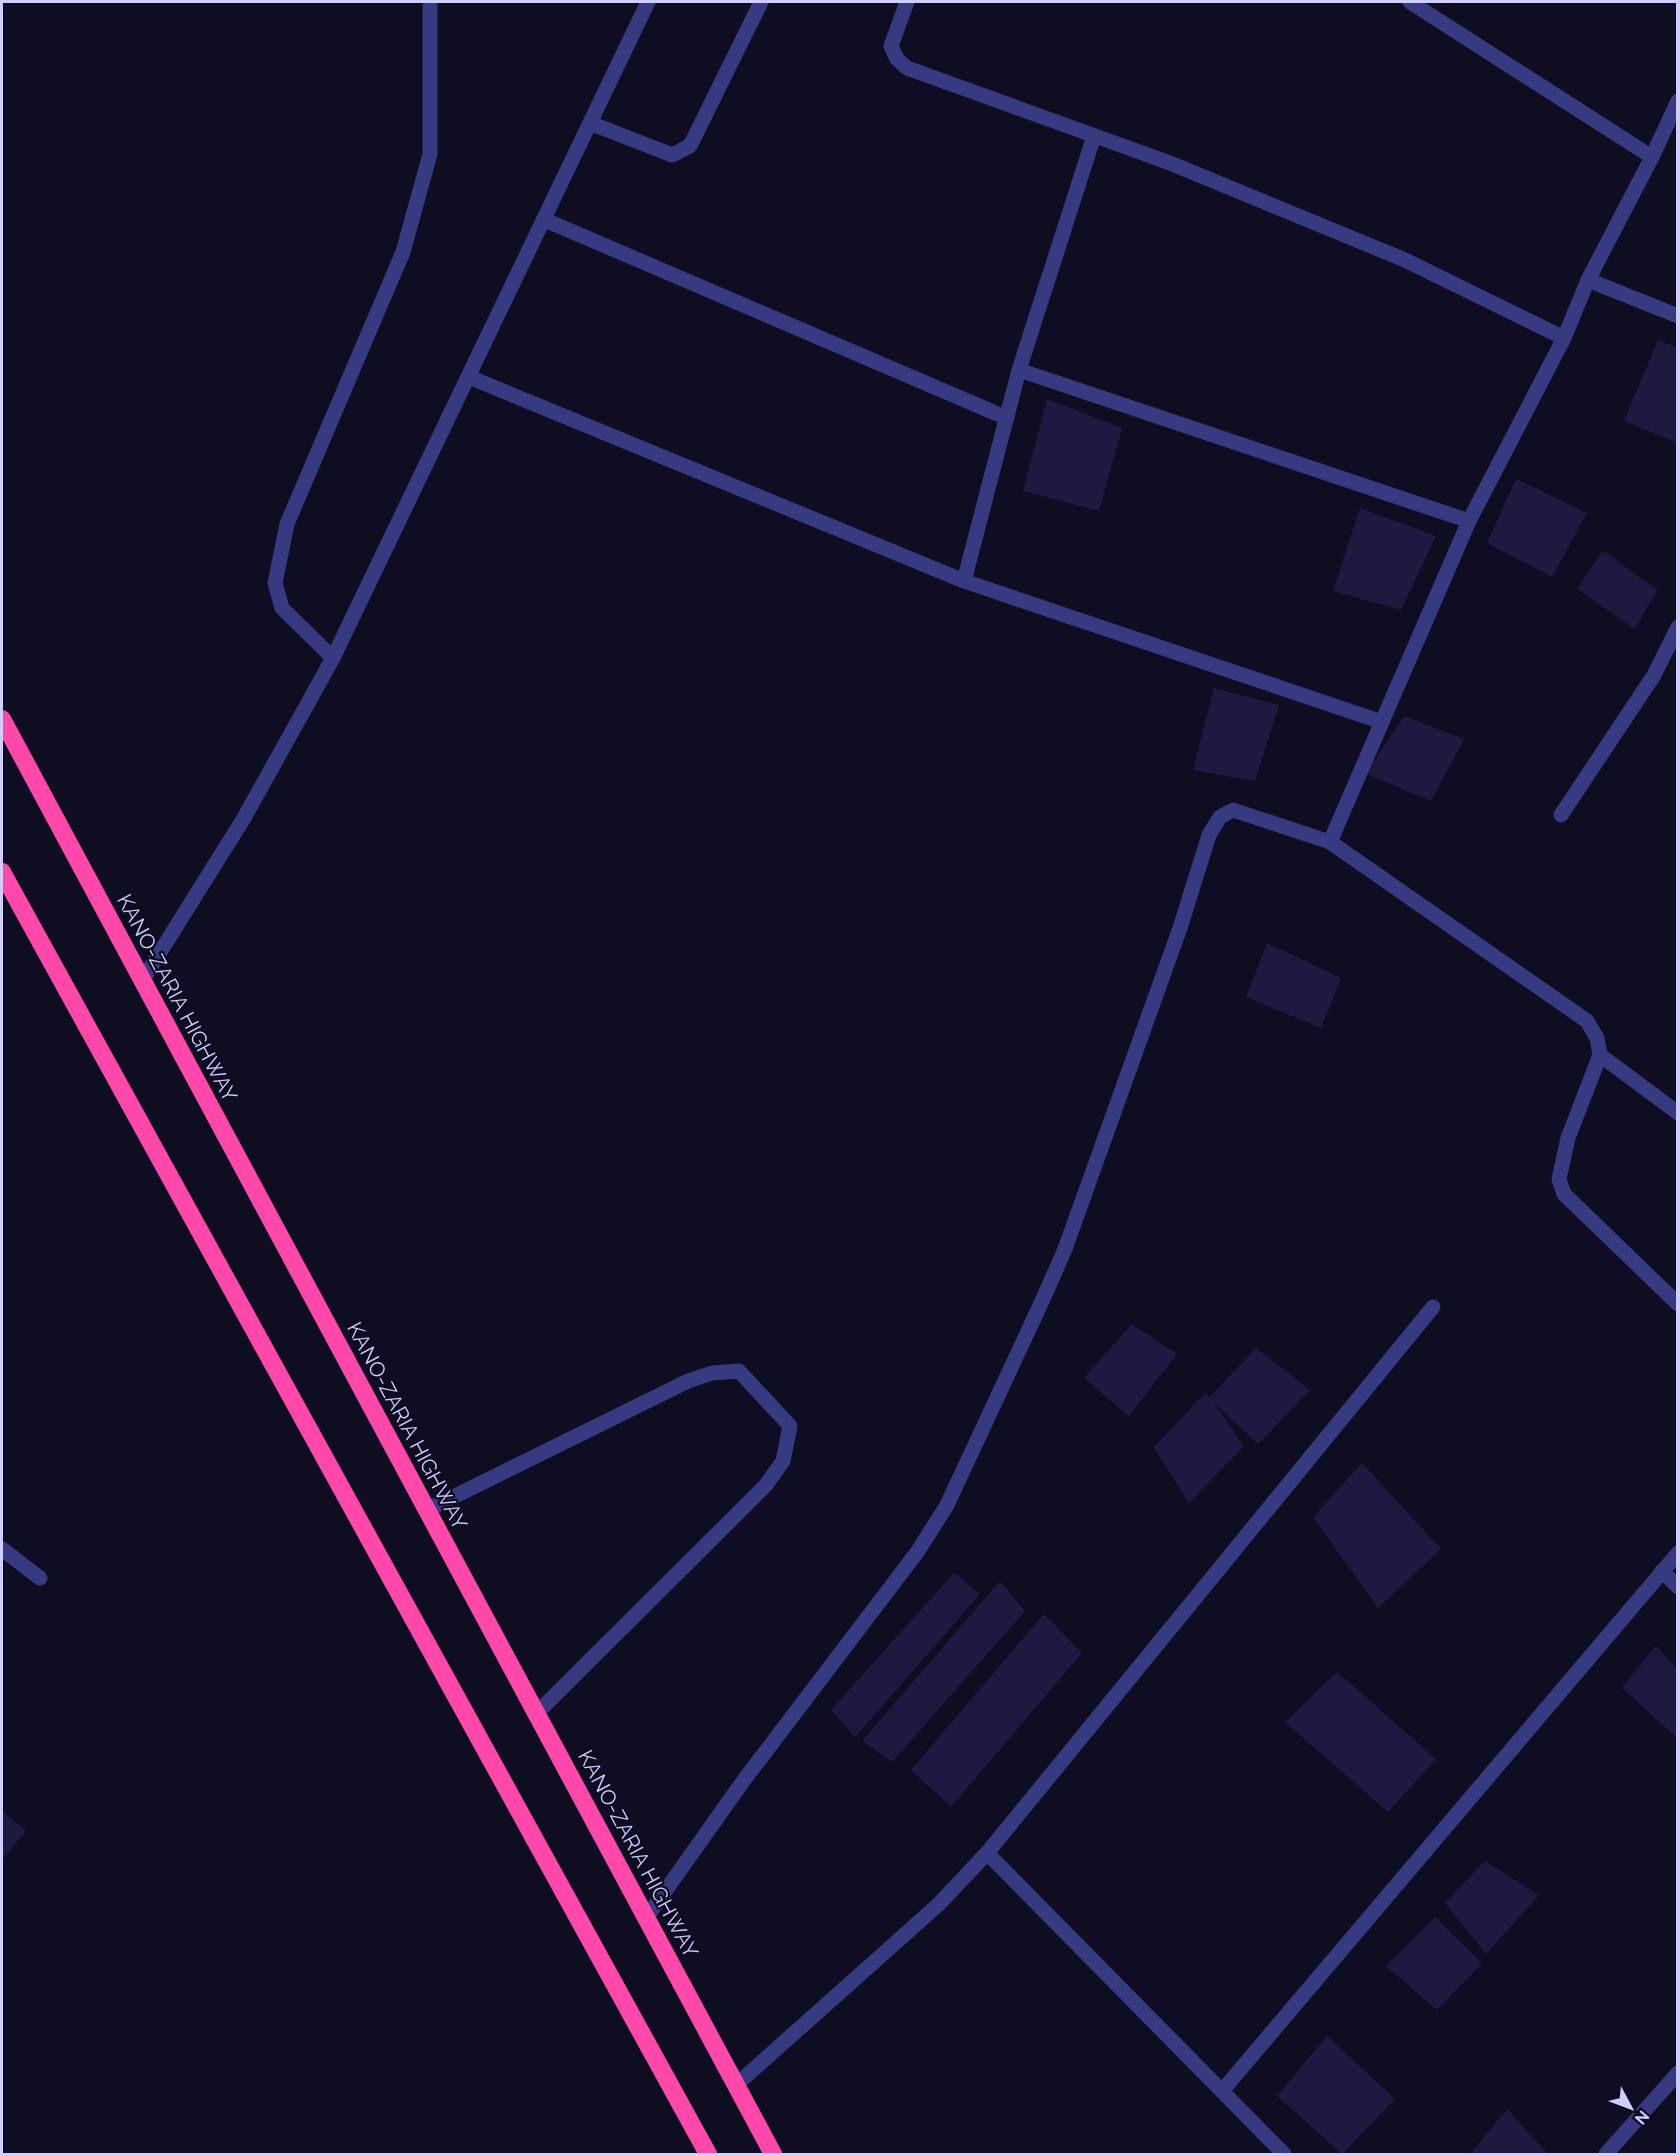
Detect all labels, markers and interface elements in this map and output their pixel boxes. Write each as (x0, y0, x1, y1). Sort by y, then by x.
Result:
street label: KANO-ZARIA HIGHWAY (112, 890, 243, 1106)
street label: KANO-ZARIA HIGHWAY (342, 1318, 473, 1534)
street label: KANO-ZARIA HIGHWAY (573, 1746, 704, 1962)
north arrow (1601, 2078, 1661, 2138)
text: N (1631, 2107, 1653, 2128)

